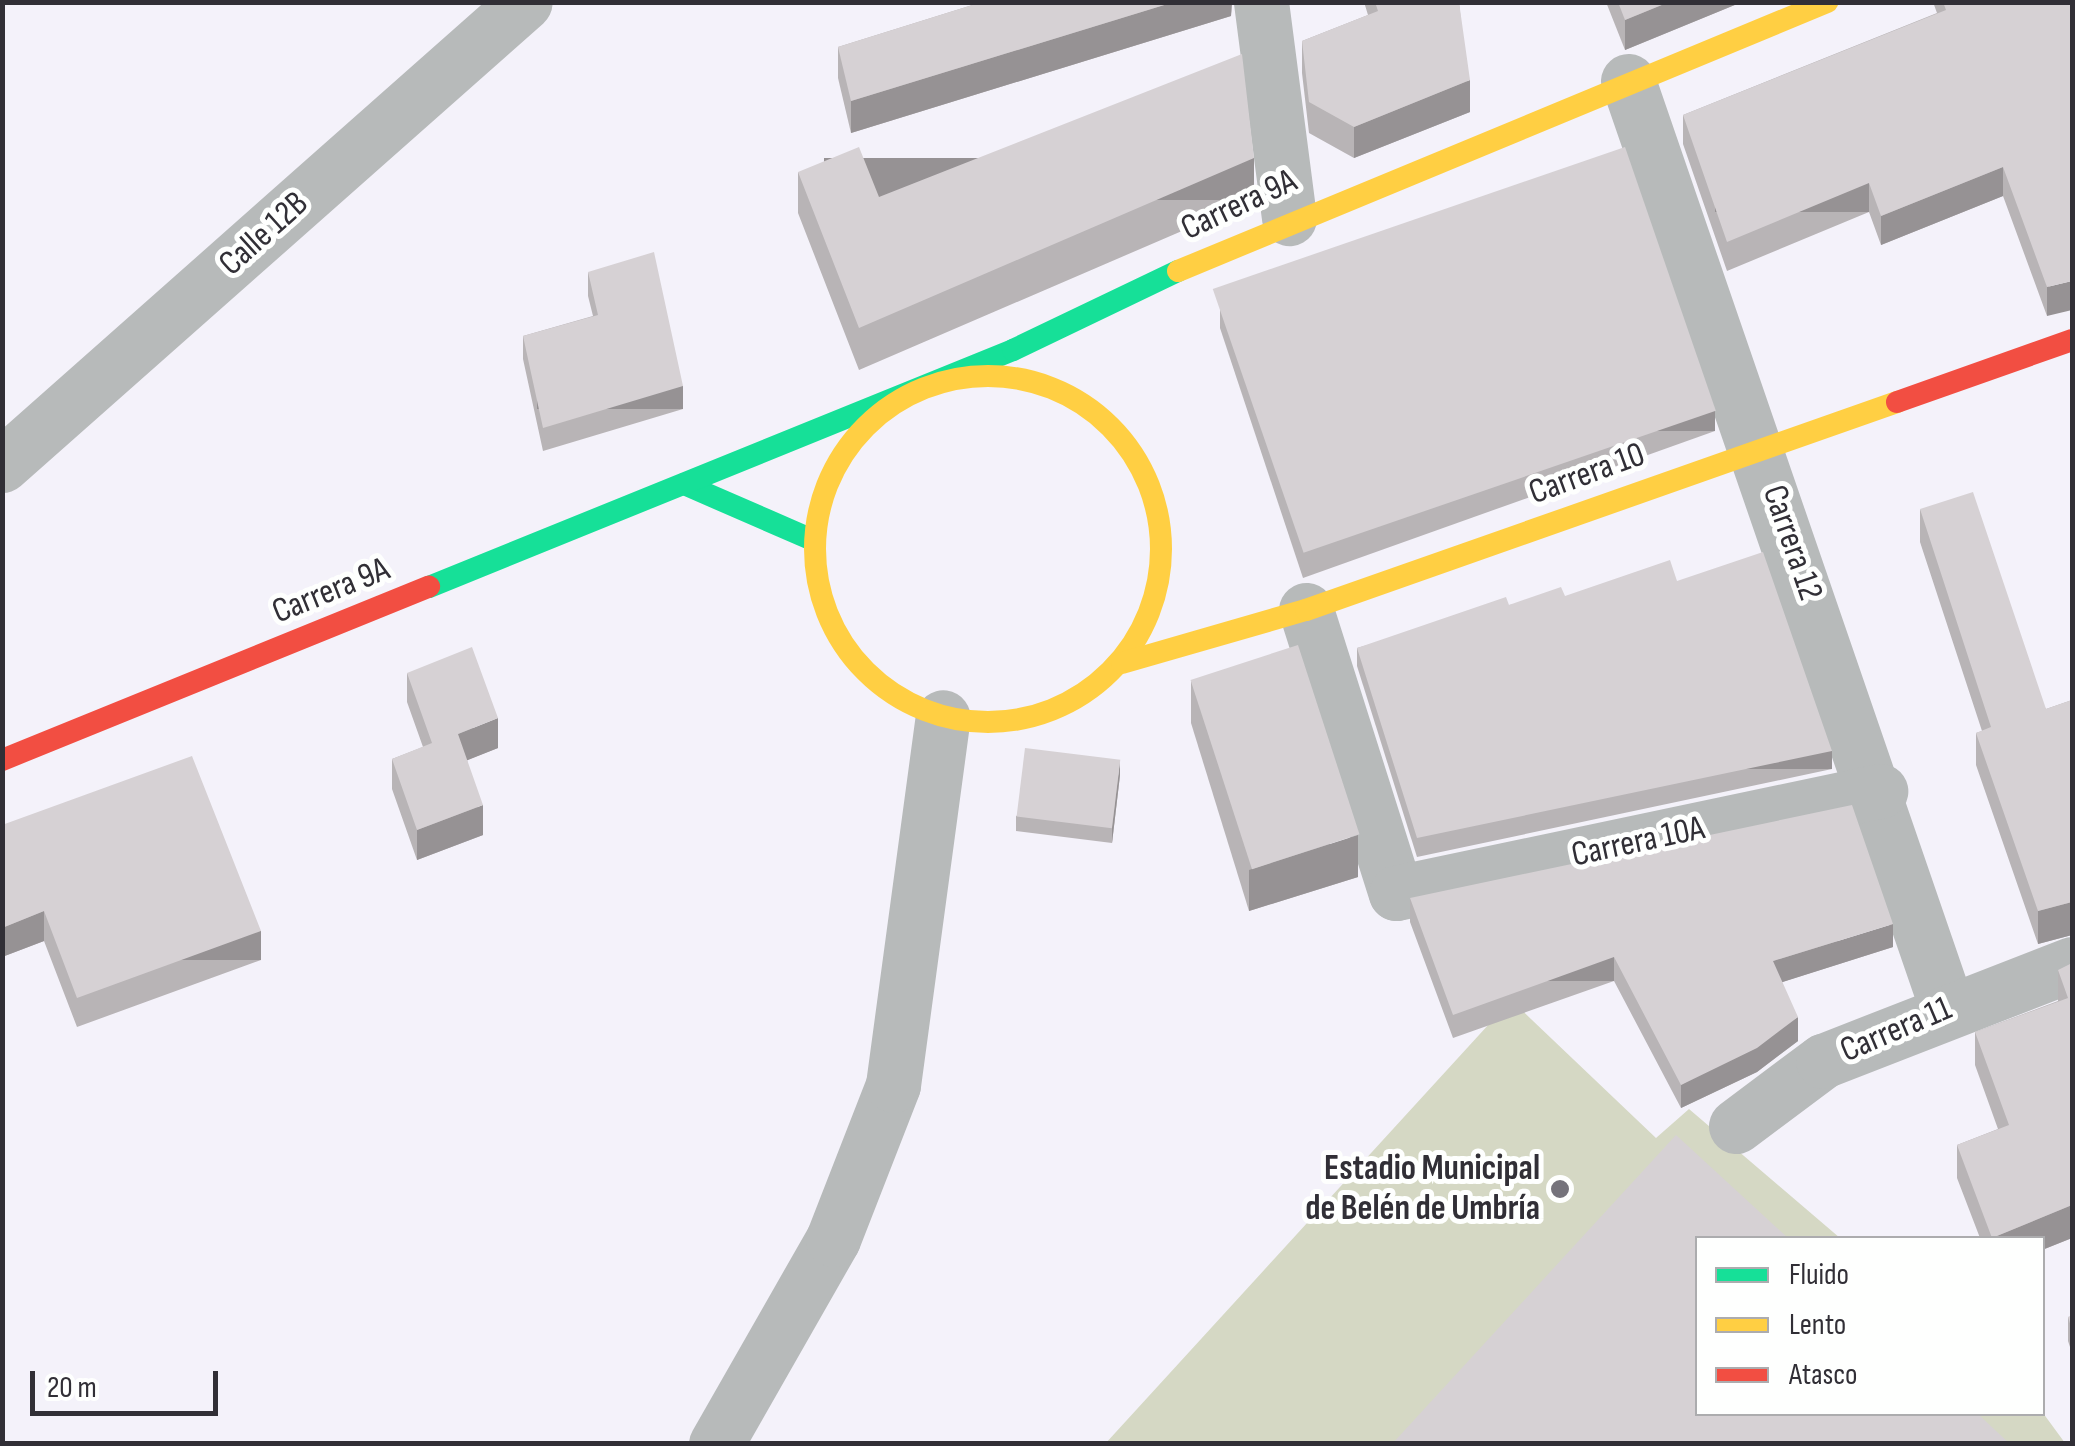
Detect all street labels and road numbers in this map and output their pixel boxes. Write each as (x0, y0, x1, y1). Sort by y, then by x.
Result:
street label: Carrera 9A (1175, 160, 1303, 250)
street label: Calle 12B (211, 183, 317, 285)
street label: Carrera 10 (1524, 434, 1650, 514)
street label: Carrera 12 (1753, 480, 1831, 606)
street label: Carrera 9A (266, 549, 396, 633)
street label: Carrera 10A (1568, 807, 1708, 877)
street label: Carrera 11 (1834, 988, 1958, 1072)

